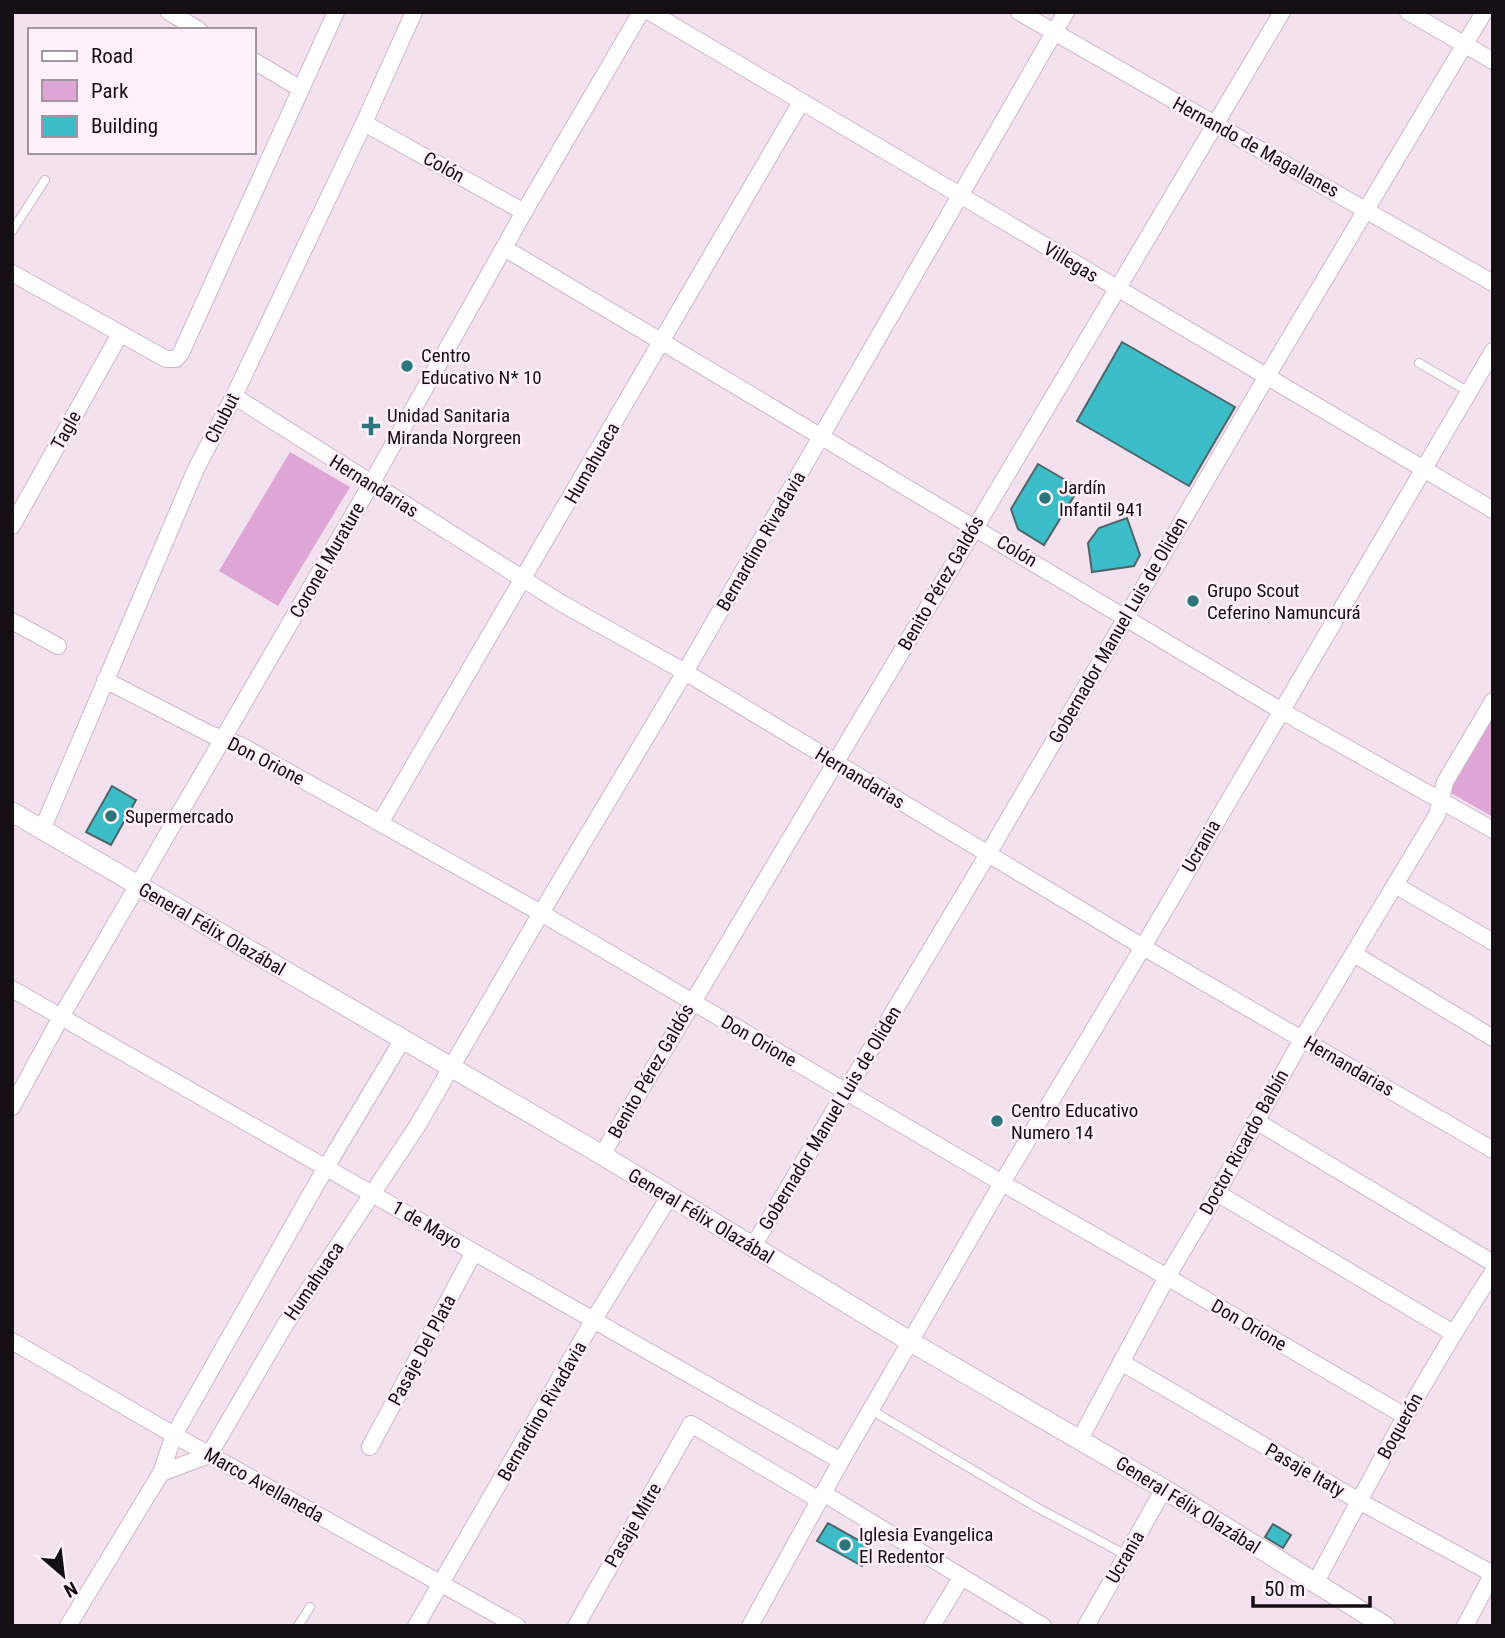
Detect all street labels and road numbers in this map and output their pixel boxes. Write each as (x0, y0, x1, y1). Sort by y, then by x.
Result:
street label: Hernando de Magallanes (1169, 92, 1343, 202)
street label: Colón (419, 146, 469, 188)
street label: Villegas (1039, 237, 1103, 287)
street label: Chubut (200, 389, 244, 447)
street label: Tagle (46, 407, 86, 453)
street label: Humahuaca (560, 418, 624, 508)
street label: Hernandarias (325, 450, 423, 522)
street label: Bernardino Rivadavia (712, 467, 810, 615)
street label: Coronel Murature (285, 498, 369, 622)
street label: Benito Pérez Galdós (893, 512, 989, 654)
street label: Gobernador Manuel Luis de Oliden (1044, 513, 1192, 747)
street label: Colón (992, 530, 1042, 572)
street label: Don Orione (224, 732, 308, 790)
street label: Hernandarias (811, 742, 909, 814)
street label: Ucrania (1177, 816, 1225, 876)
street label: General Félix Olazábal (134, 878, 290, 980)
street label: Benito Pérez Galdós (603, 1000, 699, 1142)
street label: Gobernador Manuel Luis de Oliden (754, 1002, 906, 1234)
street label: Don Orione (717, 1010, 801, 1072)
street label: Hernandarias (1300, 1031, 1398, 1101)
street label: Doctor Ricardo Balbín (1195, 1065, 1293, 1219)
street label: General Félix Olazábal (624, 1163, 778, 1269)
street label: 1 de Mayo (388, 1196, 466, 1254)
street label: Humahuaca (279, 1237, 349, 1325)
street label: Pasaje Del Plata (383, 1291, 461, 1409)
street label: Don Orione (1207, 1294, 1291, 1356)
street label: Bernardino Rivadavia (493, 1337, 591, 1485)
street label: Boquerón (1373, 1389, 1427, 1463)
street label: Pasaje Itaty (1261, 1438, 1349, 1502)
street label: Marco Avellaneda (200, 1443, 328, 1527)
street label: General Félix Olazábal (1112, 1451, 1264, 1559)
street label: Pasaje Mitre (600, 1479, 666, 1571)
street label: Ucrania (1101, 1527, 1149, 1587)

